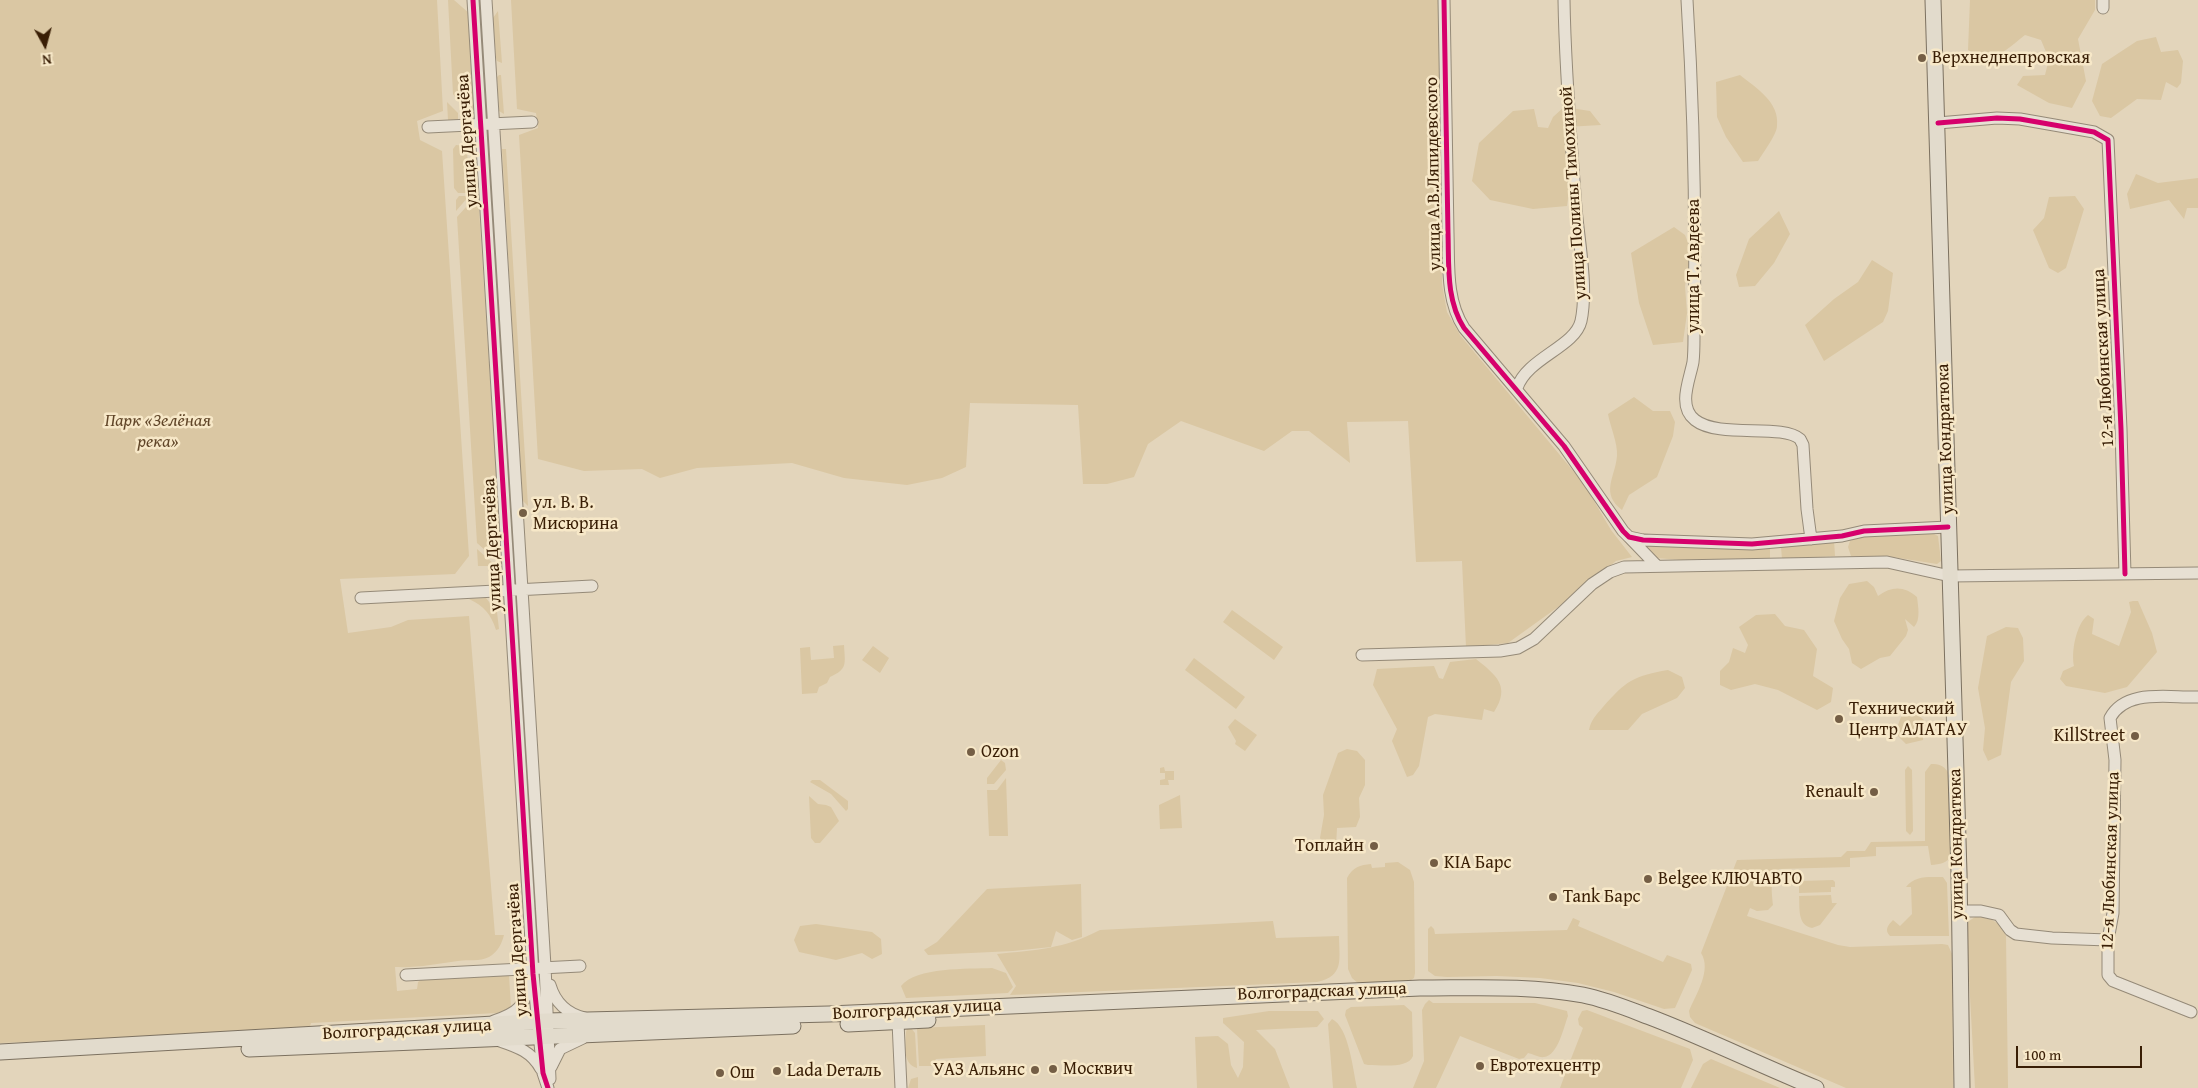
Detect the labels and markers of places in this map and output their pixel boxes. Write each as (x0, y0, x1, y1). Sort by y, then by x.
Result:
place label: Верхнеднепровская (1932, 47, 2090, 69)
marker: Верхнеднепровская (1916, 52, 1928, 64)
place label: ул. В. В. Мисюрина (533, 492, 618, 534)
marker: ул. В. В. Мисюрина (517, 507, 529, 519)
place label: Технический Центр АЛАТАУ (1849, 698, 1967, 741)
marker: Технический Центр АЛАТАУ (1833, 713, 1845, 725)
place label: KillStreet (2054, 725, 2125, 747)
marker: KillStreet (2129, 730, 2141, 742)
place label: Ozon (981, 741, 1019, 763)
marker: Ozon (965, 746, 977, 758)
place label: Renault (1805, 781, 1864, 803)
marker: Renault (1868, 786, 1880, 798)
place label: Топлайн (1295, 835, 1364, 857)
marker: Топлайн (1368, 840, 1380, 852)
place label: KIA Барс (1444, 852, 1512, 874)
marker: KIA Барс (1428, 857, 1440, 869)
place label: Belgee КЛЮЧАВТО (1658, 868, 1803, 890)
marker: Belgee КЛЮЧАВТО (1642, 873, 1654, 885)
place label: Tank Барс (1563, 886, 1641, 908)
marker: Tank Барс (1547, 891, 1559, 903)
place label: Евротехцентр (1490, 1055, 1601, 1077)
place label: Москвич (1063, 1058, 1133, 1080)
place label: УАЗ Альянс (933, 1059, 1025, 1081)
place label: Lada Dеталь (787, 1060, 881, 1082)
marker: Евротехцентр (1474, 1060, 1486, 1072)
place label: Ош (730, 1062, 755, 1084)
marker: Москвич (1047, 1063, 1059, 1075)
marker: УАЗ Альянс (1029, 1064, 1041, 1076)
marker: Lada Dеталь (771, 1065, 783, 1077)
marker: Ош (714, 1067, 726, 1079)

